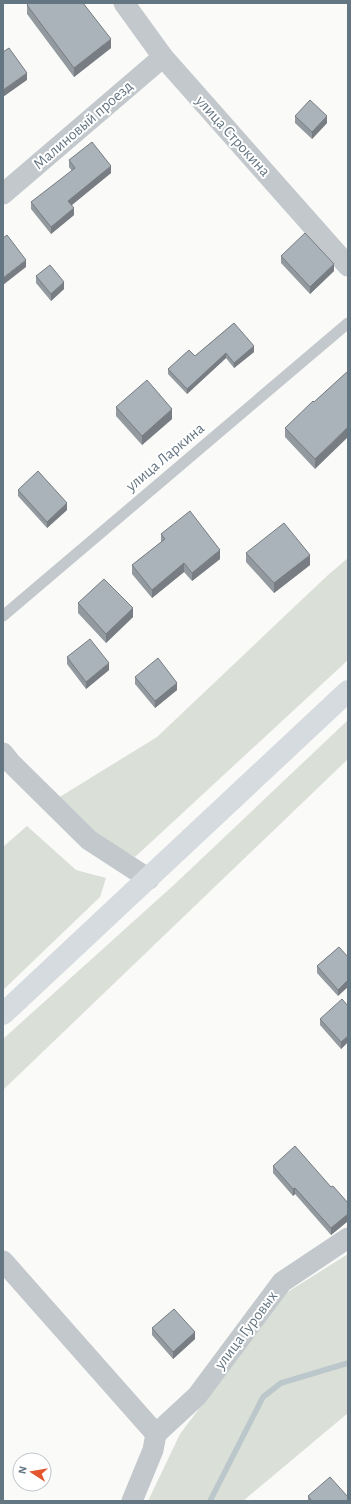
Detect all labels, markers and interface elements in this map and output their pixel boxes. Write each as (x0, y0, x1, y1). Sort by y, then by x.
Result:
street label: Малиновый проезд (30, 78, 136, 172)
street label: улица Строкина (191, 92, 273, 180)
street label: улица Ларкина (122, 420, 208, 496)
street label: улица Гуровых (211, 1288, 281, 1373)
north arrow (12, 1452, 52, 1492)
text: N (17, 1465, 29, 1475)

